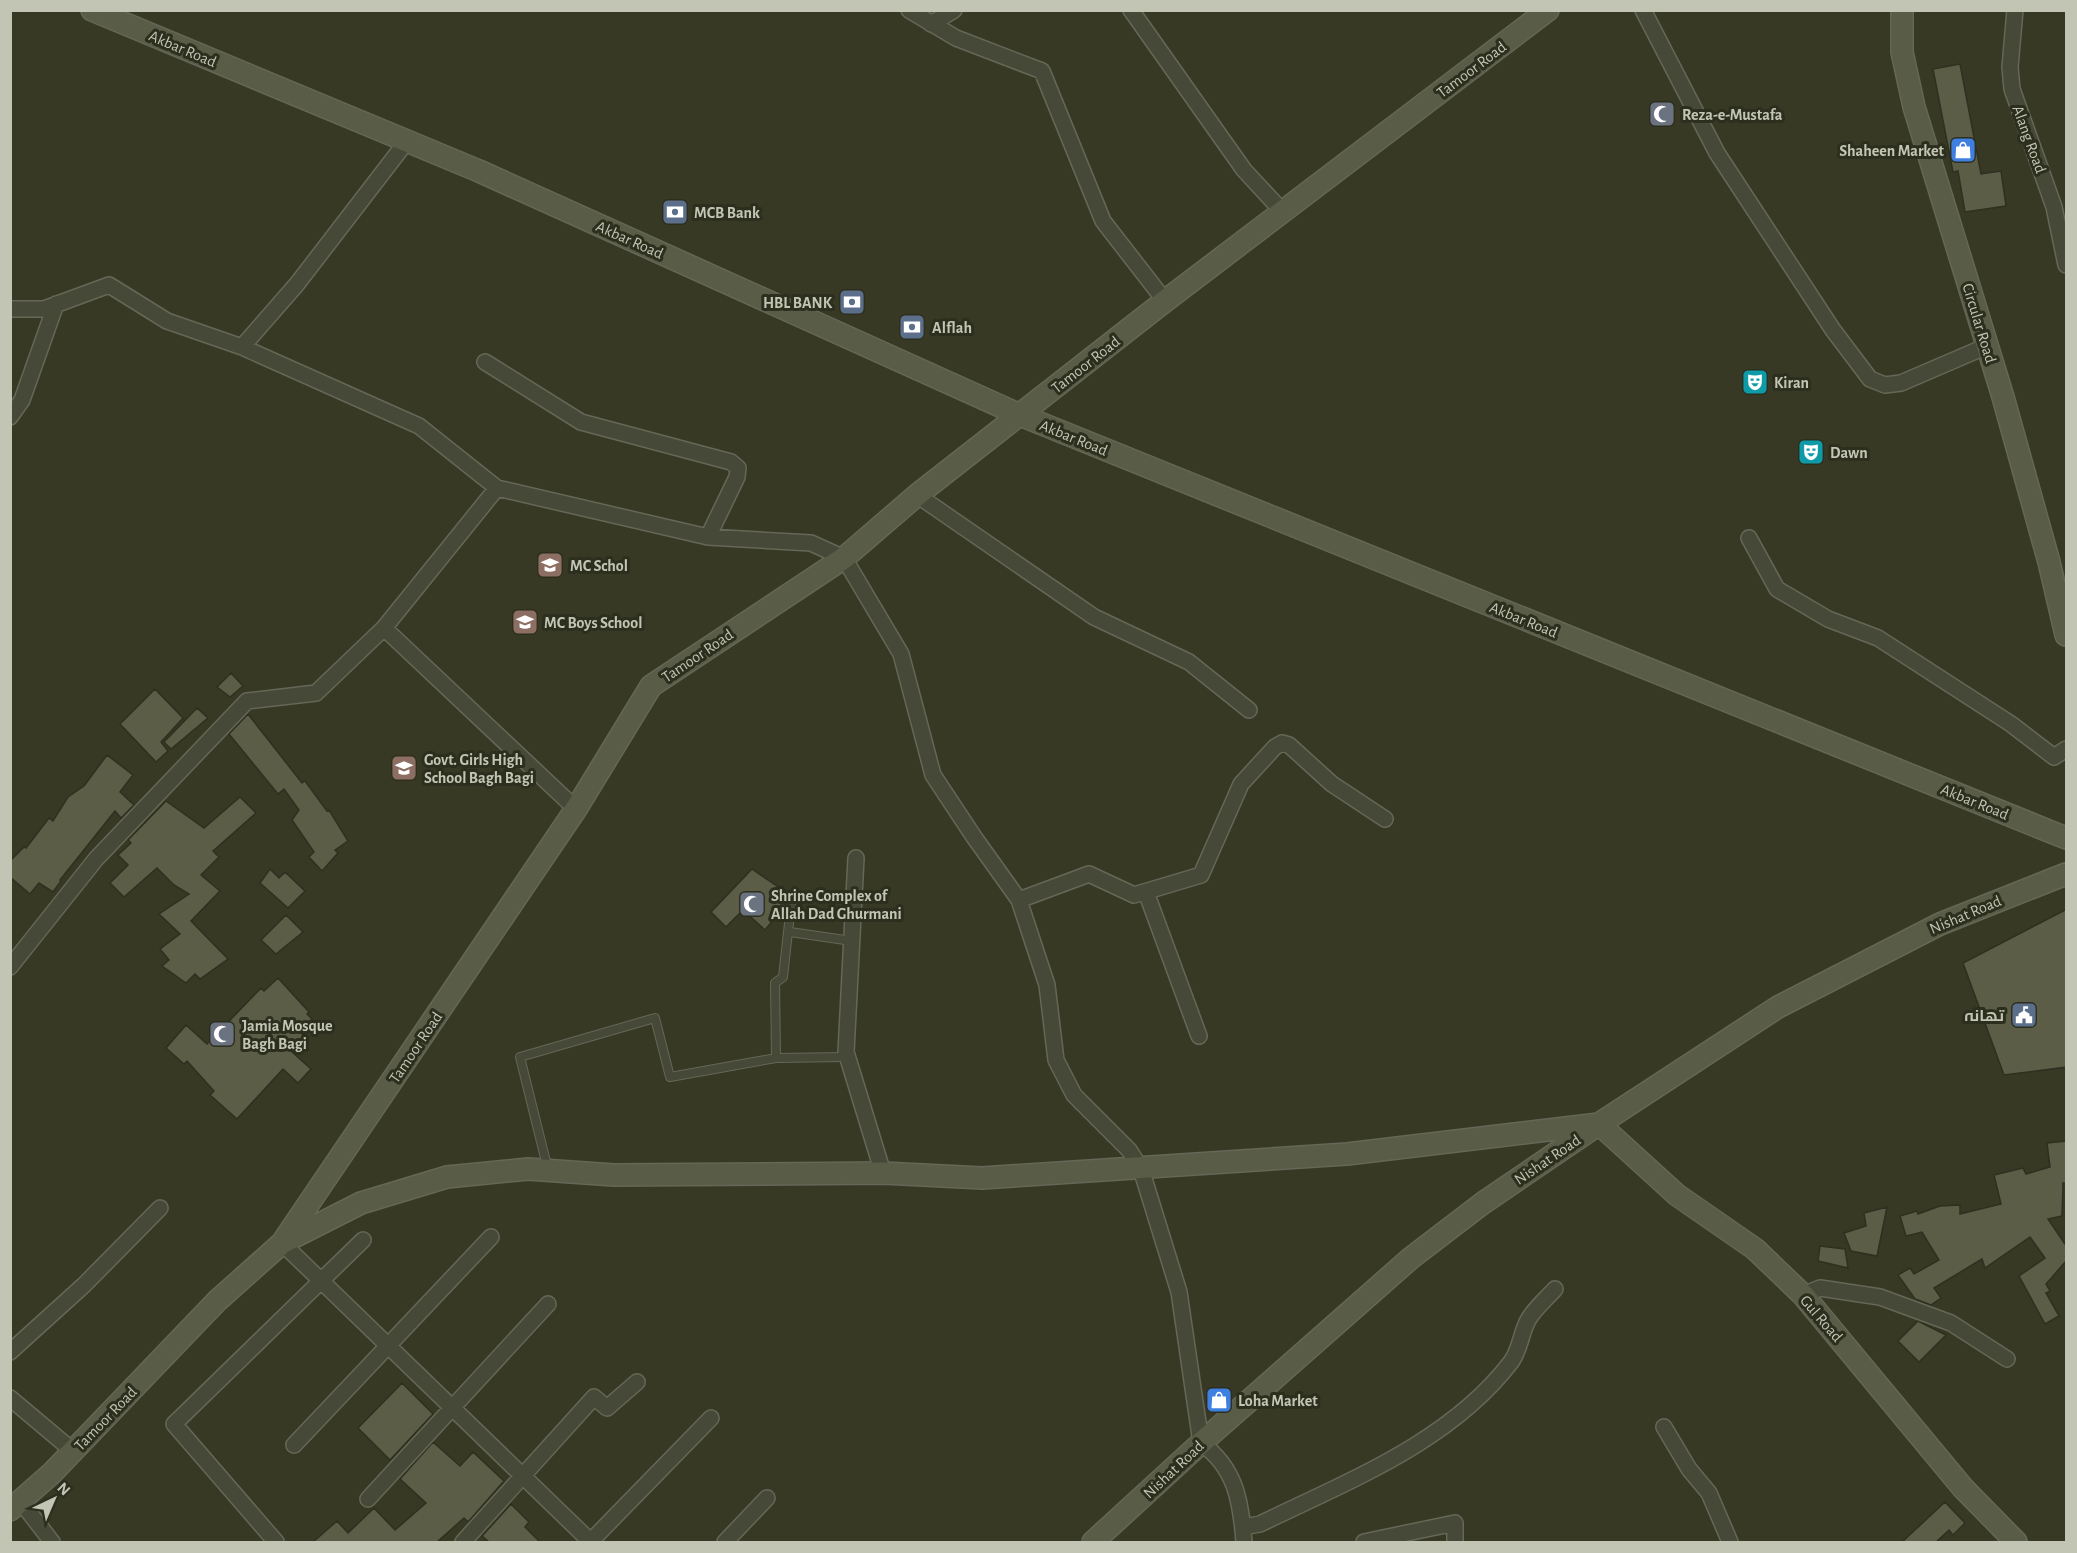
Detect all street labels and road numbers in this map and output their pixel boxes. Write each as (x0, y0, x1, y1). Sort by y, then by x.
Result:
street label: Akbar Road (147, 28, 219, 70)
street label: Tamoor Road (1434, 39, 1509, 101)
street label: Alang Road (2009, 103, 2049, 175)
street label: Akbar Road (594, 218, 666, 262)
street label: Circular Road (1959, 282, 1999, 365)
street label: Tamoor Road (1048, 333, 1123, 396)
street label: Akbar Road (1037, 417, 1110, 459)
street label: Akbar Road (1487, 599, 1560, 641)
street label: Tamoor Road (659, 626, 736, 685)
street label: Akbar Road (1938, 781, 2011, 823)
street label: Nishat Road (1927, 893, 2004, 937)
street label: Tamoor Road (386, 1009, 445, 1086)
street label: Nishat Road (1512, 1132, 1584, 1188)
street label: Gul Road (1797, 1292, 1846, 1345)
street label: Tamoor Road (71, 1384, 140, 1454)
street label: Nishat Road (1140, 1438, 1207, 1502)

